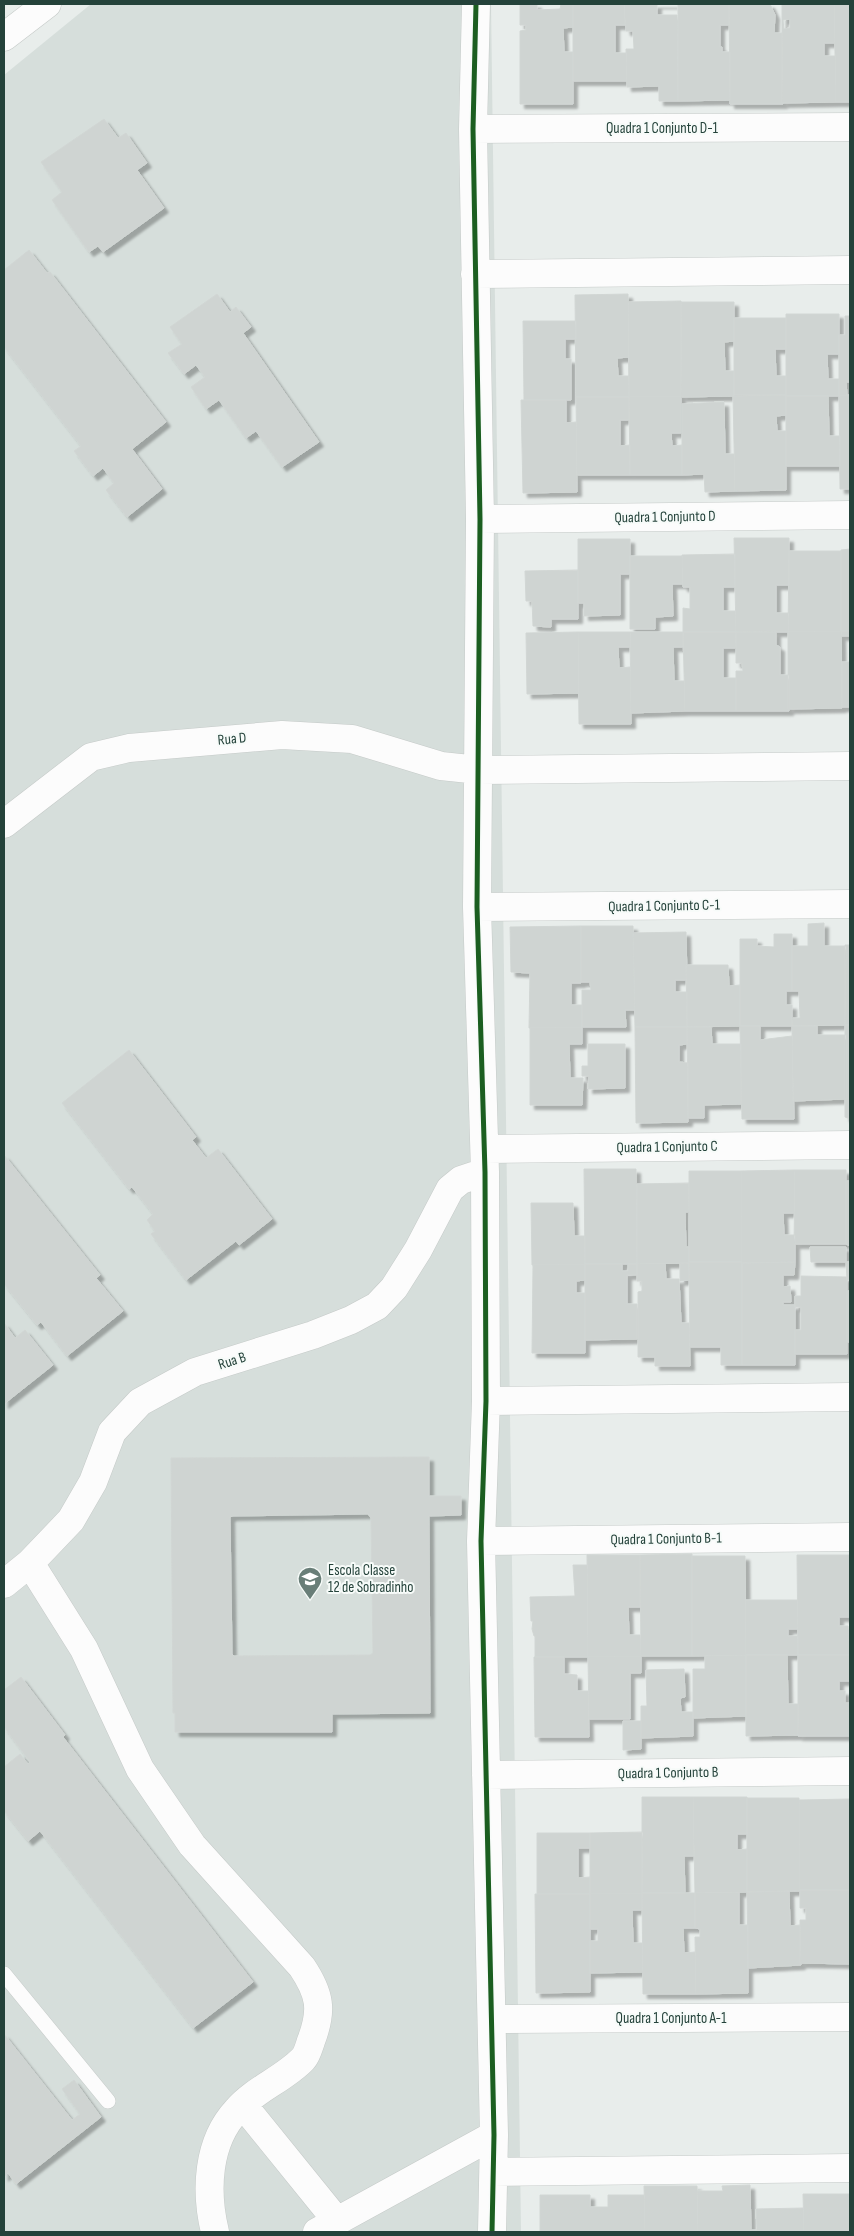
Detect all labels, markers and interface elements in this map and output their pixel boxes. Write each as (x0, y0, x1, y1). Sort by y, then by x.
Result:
street label: Quadra 1 Conjunto D-1 (606, 119, 719, 138)
street label: Quadra 1 Conjunto D (614, 507, 716, 527)
street label: Rua D (217, 728, 247, 750)
street label: Quadra 1 Conjunto C-1 (608, 896, 721, 916)
street label: Quadra 1 Conjunto C (616, 1137, 718, 1157)
street label: Rua B (216, 1348, 249, 1374)
street label: Quadra 1 Conjunto B-1 (610, 1529, 723, 1549)
place label: Escola Classe 12 de Sobradinho (328, 1561, 413, 1597)
school or university icon: Escola Classe 12 de Sobradinho (297, 1566, 323, 1600)
street label: Quadra 1 Conjunto B (618, 1763, 719, 1783)
street label: Quadra 1 Conjunto A-1 (616, 2009, 727, 2028)

